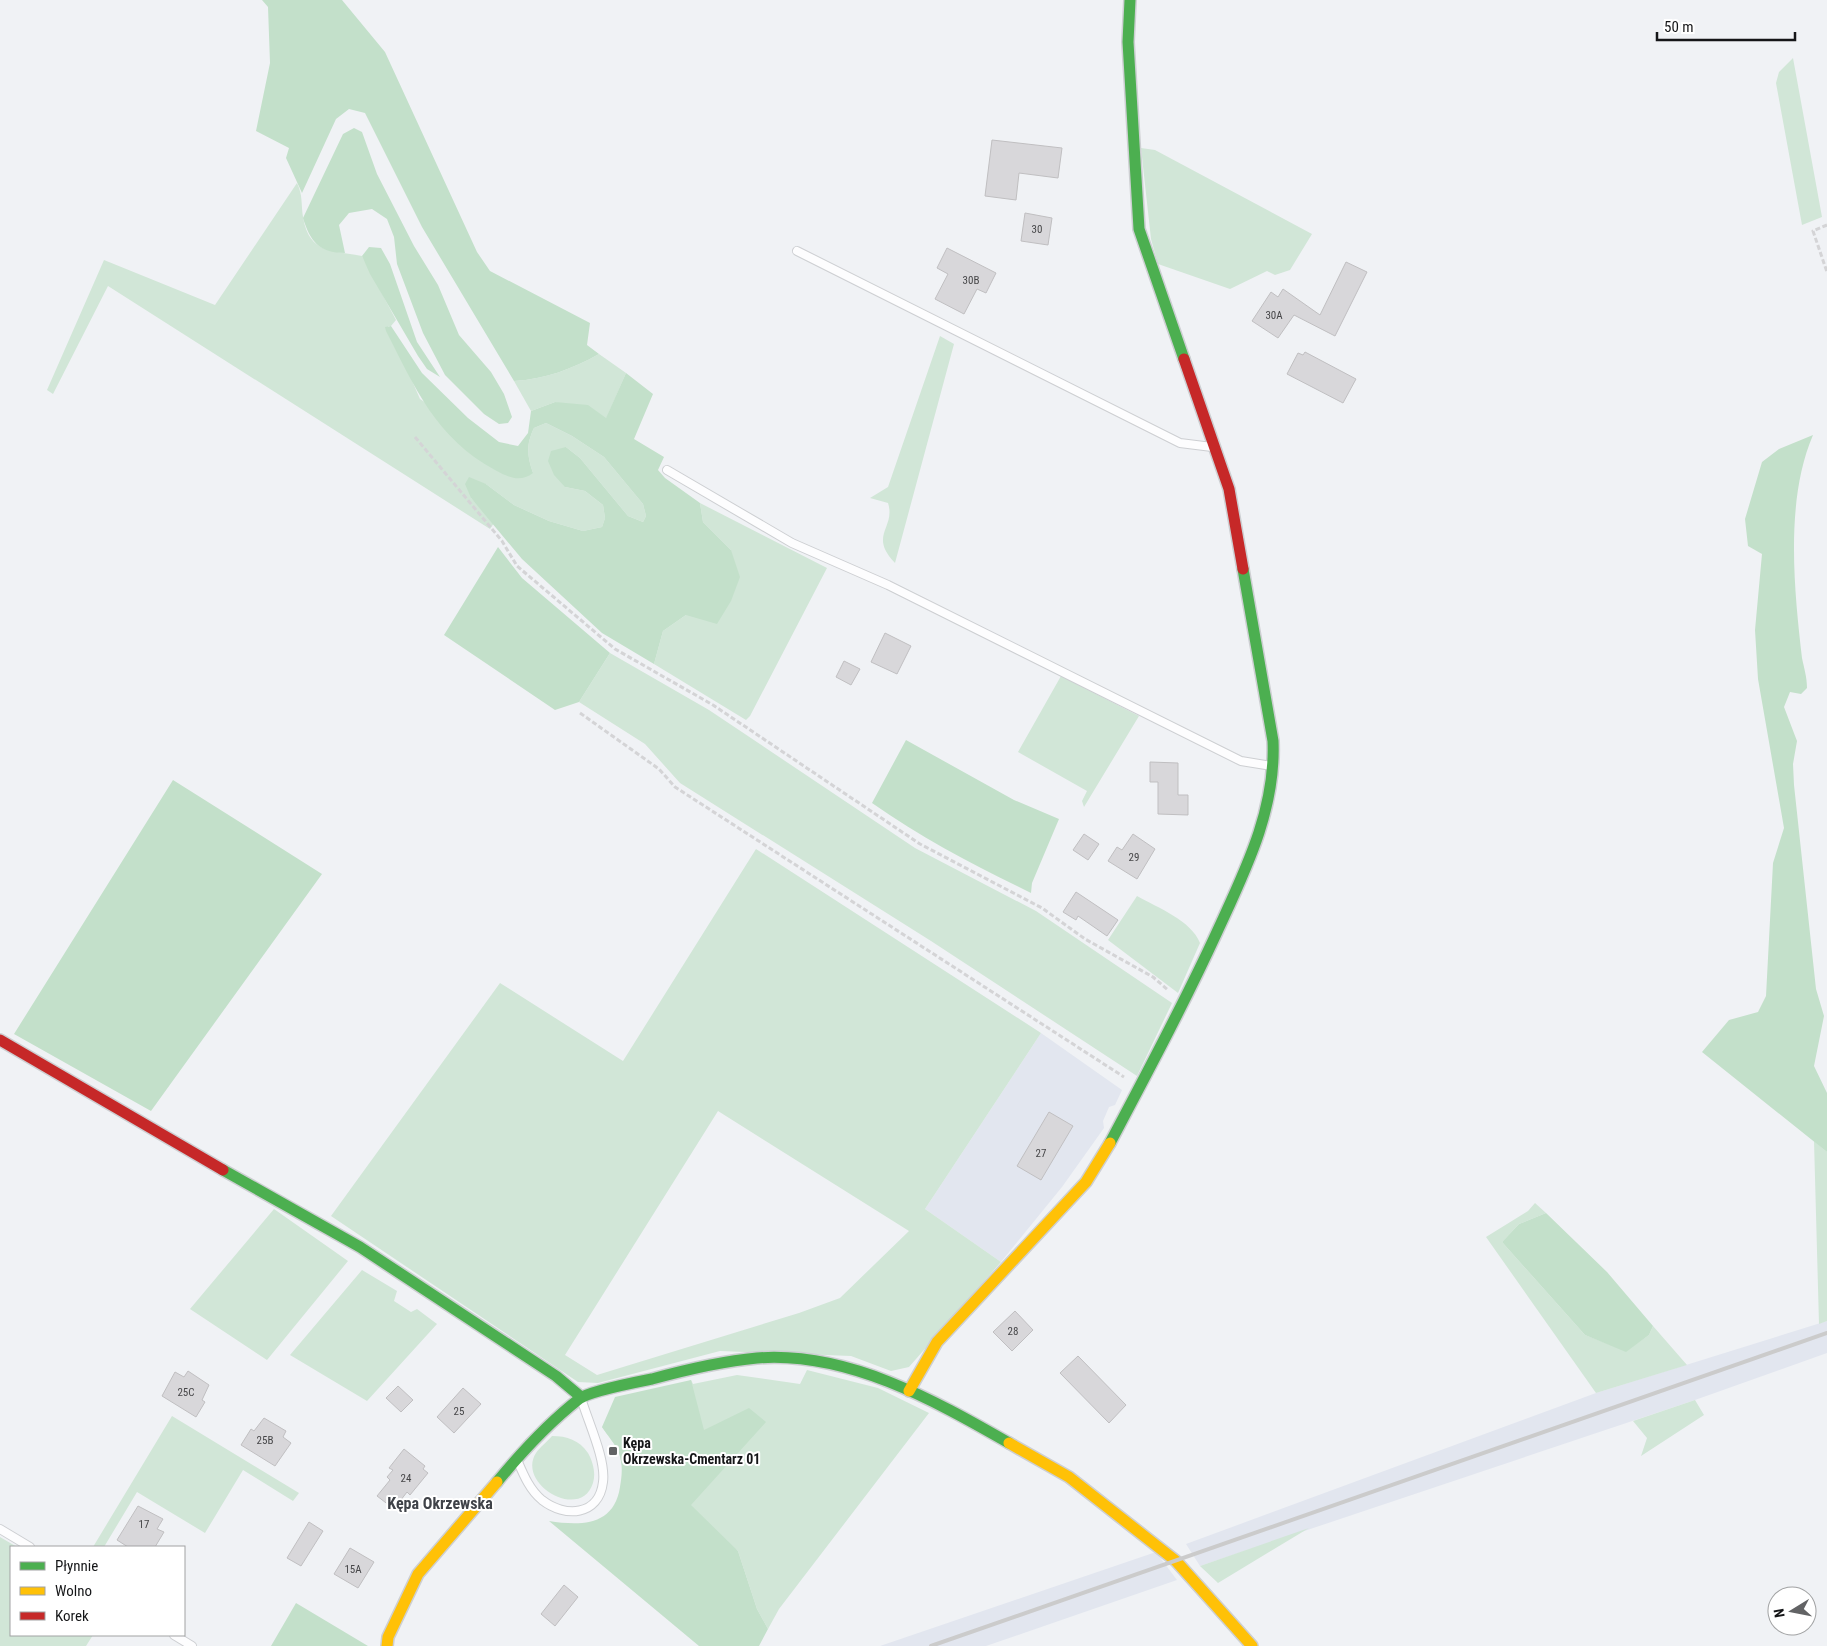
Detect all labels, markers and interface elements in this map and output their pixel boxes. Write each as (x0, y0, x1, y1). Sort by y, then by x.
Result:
scale bar (1657, 10, 1794, 42)
text: 50 m (1664, 18, 1694, 36)
house number: 30 (1032, 223, 1042, 236)
house number: 30B (963, 274, 979, 287)
house number: 30A (1265, 309, 1283, 322)
house number: 29 (1129, 851, 1139, 864)
house number: 27 (1036, 1147, 1046, 1160)
house number: 28 (1008, 1325, 1018, 1338)
house number: 25C (177, 1386, 195, 1399)
house number: 25 (454, 1405, 464, 1418)
house number: 25B (257, 1434, 273, 1447)
place label: Kępa Okrzewska-Cmentarz 01 (623, 1435, 760, 1467)
marker: Kępa Okrzewska-Cmentarz 01 (607, 1445, 619, 1457)
house number: 24 (401, 1472, 412, 1485)
district label: Kępa Okrzewska (387, 1494, 493, 1513)
house number: 17 (139, 1518, 149, 1531)
legend (10, 1546, 185, 1636)
text: Płynnie (55, 1557, 98, 1575)
house number: 15A (344, 1563, 362, 1576)
text: Wolno (55, 1582, 92, 1600)
north arrow (1767, 1586, 1817, 1636)
text: Korek (55, 1607, 89, 1625)
text: N (1771, 1608, 1788, 1619)

